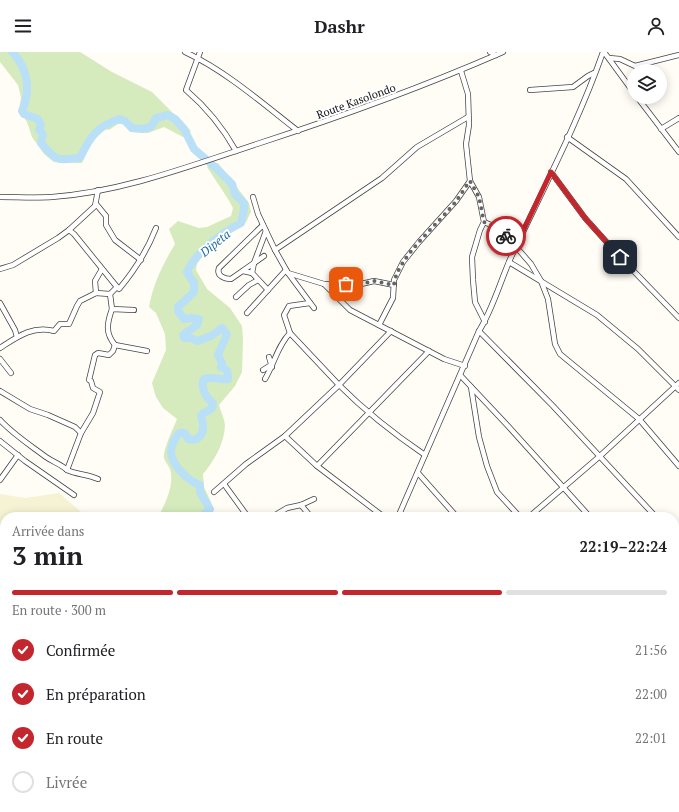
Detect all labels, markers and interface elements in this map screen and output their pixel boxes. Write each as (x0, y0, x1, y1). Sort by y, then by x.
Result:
text: Dashr (314, 14, 365, 38)
icon: menu (12, 15, 34, 37)
icon: person (645, 15, 667, 37)
map controls (627, 64, 667, 104)
button: layers (627, 64, 667, 104)
street label: Route Kasolondo (315, 80, 397, 122)
courier (486, 216, 526, 256)
icon: bike (495, 225, 517, 247)
water label: Dipeta (196, 226, 233, 260)
pin (603, 240, 637, 274)
icon: home (609, 246, 631, 268)
pin (329, 267, 363, 301)
icon: bag (335, 273, 357, 295)
text: Arrivée dans (12, 522, 85, 540)
text: 22:19–22:24 (580, 536, 667, 556)
text: 3 min (12, 538, 83, 572)
text: En route · 300 m (12, 601, 106, 619)
icon: check (12, 639, 34, 661)
text: Confirmée (46, 640, 115, 660)
text: 21:56 (635, 641, 667, 659)
icon: check (12, 683, 34, 705)
text: En préparation (46, 684, 146, 704)
text: 22:00 (635, 685, 667, 703)
icon: check (12, 727, 34, 749)
text: En route (46, 728, 103, 748)
text: 22:01 (635, 729, 667, 747)
text: Livrée (46, 772, 87, 792)

